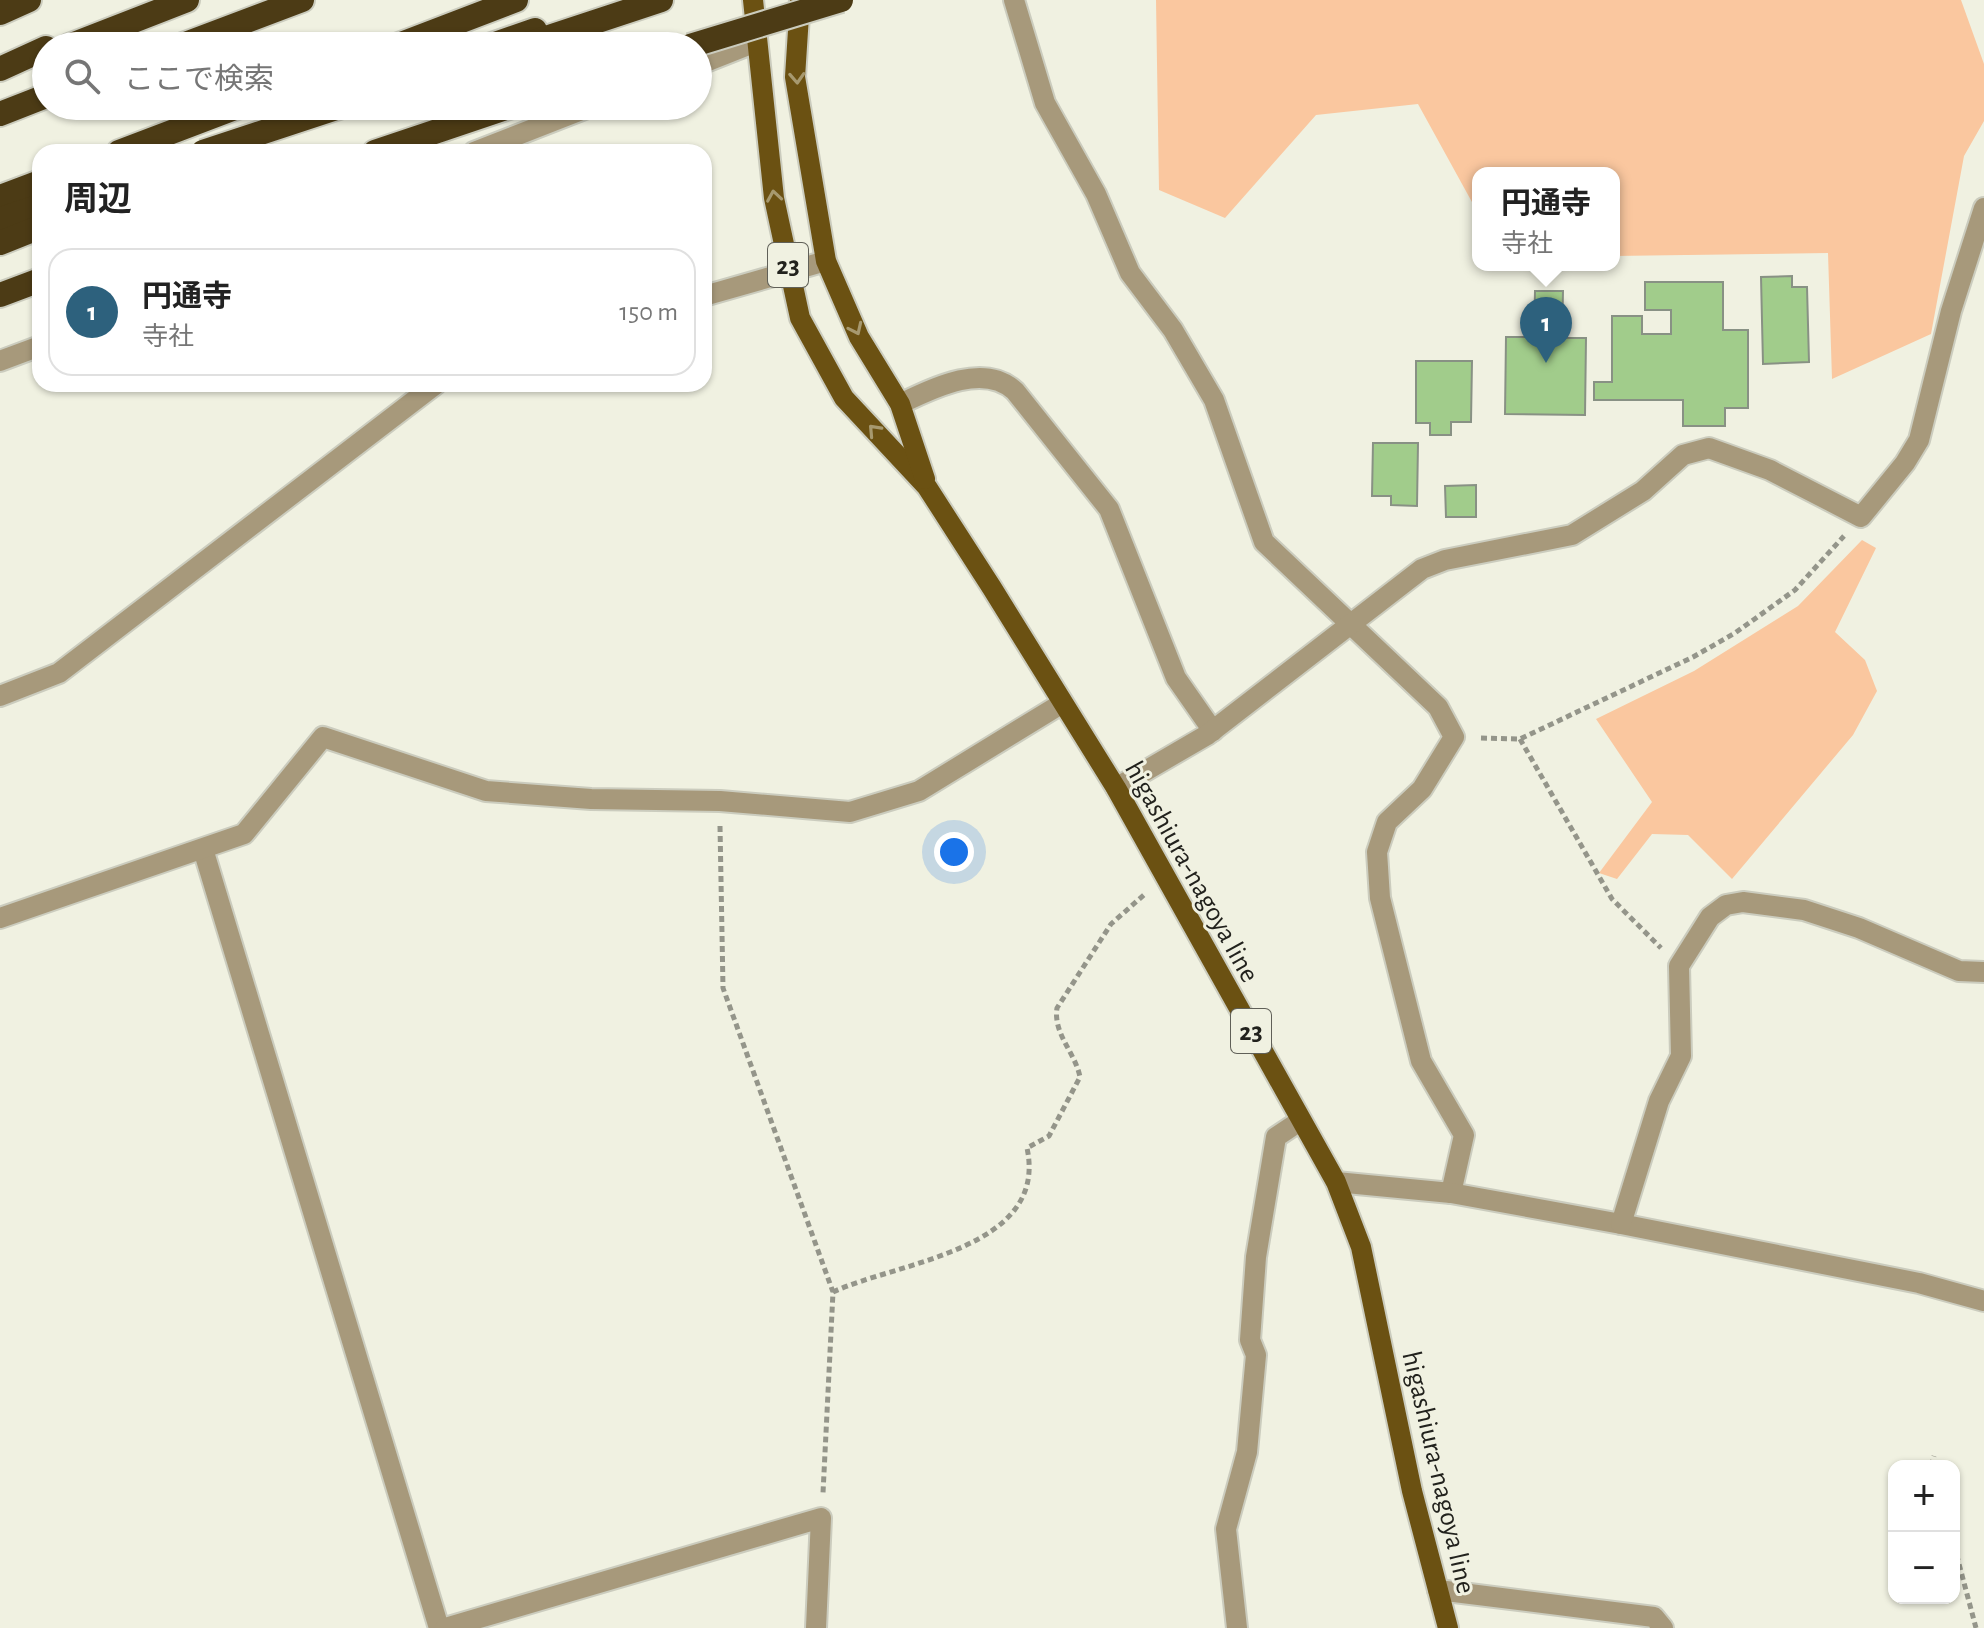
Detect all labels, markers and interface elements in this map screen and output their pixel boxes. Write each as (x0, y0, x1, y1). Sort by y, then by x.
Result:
search box (32, 32, 712, 120)
icon: search (60, 54, 104, 98)
text: ここで検索 (124, 65, 274, 95)
one-way arrow (788, 72, 805, 85)
popup (1472, 167, 1620, 271)
text: 周辺 (64, 183, 132, 217)
one-way arrow (766, 189, 783, 203)
text: 円通寺 (1501, 189, 1591, 219)
text: 寺社 (1501, 231, 1553, 257)
road number: 23 (768, 243, 808, 287)
text: 円通寺 (142, 282, 232, 312)
pin: 1 (1520, 297, 1572, 363)
text: 1 (87, 299, 97, 325)
text: 150 m (619, 299, 678, 325)
one-way arrow (846, 321, 862, 335)
text: 寺社 (142, 324, 194, 350)
one-way arrow (869, 425, 883, 439)
street label: higashiura-nagoya line (1119, 757, 1264, 987)
your location (934, 832, 974, 872)
road number: 23 (1231, 1009, 1271, 1053)
street label: higashiura-nagoya line (1397, 1348, 1480, 1596)
map controls (1888, 1460, 1960, 1604)
button: + (1888, 1460, 1960, 1532)
button: − (1888, 1532, 1960, 1604)

